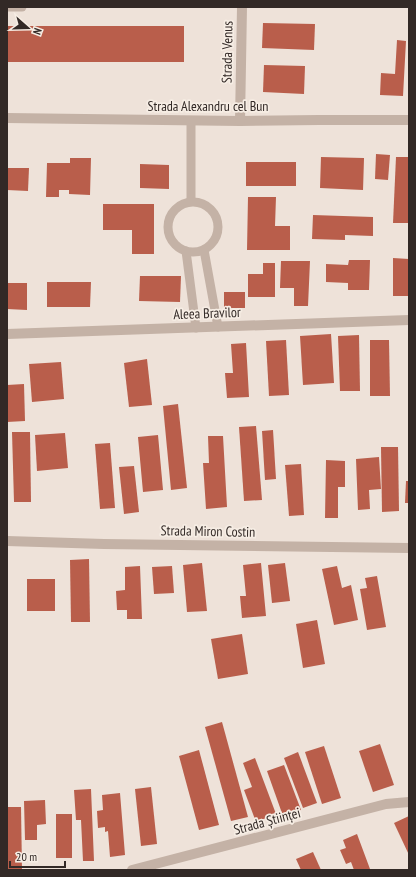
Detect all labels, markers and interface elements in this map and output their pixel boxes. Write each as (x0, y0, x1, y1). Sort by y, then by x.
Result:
north arrow (8, 8, 48, 48)
street label: Strada Venus (217, 21, 237, 83)
text: N (30, 26, 45, 37)
street label: Strada Alexandru cel Bun (148, 97, 268, 115)
street label: Aleea Bravilor (173, 303, 241, 323)
street label: Strada Miron Costin (160, 521, 256, 541)
street label: Strada Științei (232, 803, 302, 839)
scale bar (10, 843, 65, 869)
text: 20 m (16, 849, 37, 864)

